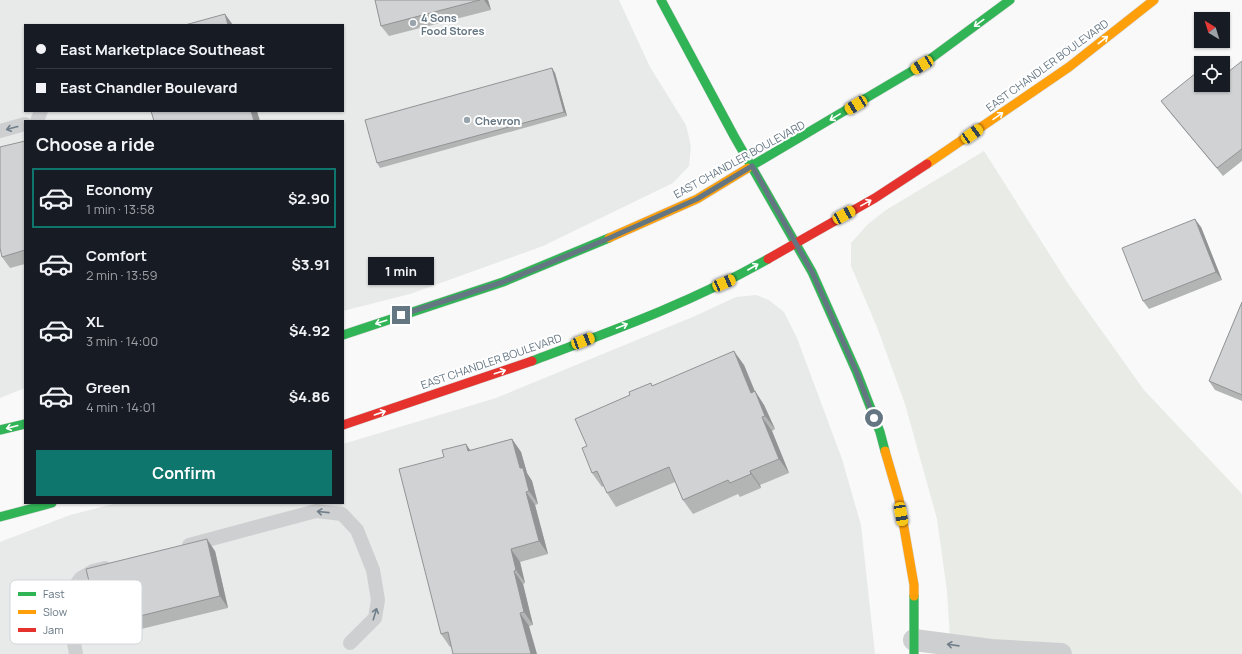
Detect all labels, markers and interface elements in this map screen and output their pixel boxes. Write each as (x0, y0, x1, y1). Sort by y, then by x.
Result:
place label: 4 Sons Food Stores (421, 10, 485, 38)
north arrow (1194, 12, 1230, 48)
map controls (1194, 12, 1230, 92)
street label: EAST CHANDLER BOULEVARD (983, 15, 1111, 115)
marker: 4 Sons Food Stores (408, 18, 418, 28)
one-way arrow (973, 19, 984, 27)
one-way arrow (1098, 35, 1109, 44)
text: East Marketplace Southeast (60, 39, 265, 60)
car (909, 54, 935, 76)
button: locate (1194, 56, 1230, 92)
text: East Chandler Boulevard (60, 77, 238, 98)
car (843, 94, 869, 116)
one-way arrow (992, 112, 1003, 120)
place label: Chevron (475, 113, 521, 128)
one-way arrow (829, 114, 841, 122)
marker: Chevron (462, 115, 472, 125)
street label: EAST CHANDLER BOULEVARD (671, 117, 807, 201)
car (959, 122, 985, 146)
one-way arrow (6, 125, 19, 132)
text: Choose a ride (36, 132, 155, 156)
text: Economy (86, 179, 153, 200)
icon: car (38, 180, 74, 216)
text: $2.90 (288, 188, 330, 209)
one-way arrow (860, 198, 872, 206)
text: 1 min · 13:58 (86, 200, 155, 218)
car (831, 204, 857, 226)
text: Comfort (86, 245, 147, 266)
icon: car (38, 246, 74, 282)
text: $3.91 (291, 254, 330, 275)
callout: 1 min (368, 257, 434, 285)
text: 1 min (385, 262, 417, 280)
one-way arrow (747, 263, 759, 271)
text: 2 min · 13:59 (86, 266, 158, 284)
car (711, 273, 737, 293)
route end (392, 306, 410, 324)
text: XL (86, 311, 104, 332)
icon: car (38, 312, 74, 348)
one-way arrow (375, 319, 388, 326)
text: $4.92 (289, 320, 330, 341)
one-way arrow (616, 322, 628, 330)
street label: EAST CHANDLER BOULEVARD (419, 330, 563, 392)
car (570, 331, 596, 351)
text: 3 min · 14:00 (86, 332, 158, 350)
one-way arrow (494, 368, 507, 375)
text: Green (86, 377, 130, 398)
icon: car (38, 378, 74, 414)
text: $4.86 (289, 386, 330, 407)
text: 4 min · 14:01 (86, 398, 156, 416)
one-way arrow (373, 408, 385, 416)
route start (865, 409, 883, 427)
one-way arrow (6, 424, 19, 431)
button: Confirm (36, 450, 332, 496)
car (893, 501, 909, 527)
one-way arrow (316, 508, 329, 515)
legend (10, 580, 142, 644)
text: Fast (43, 586, 65, 601)
text: Slow (43, 604, 68, 619)
one-way arrow (372, 608, 379, 621)
text: Jam (43, 622, 64, 637)
one-way arrow (947, 641, 960, 649)

